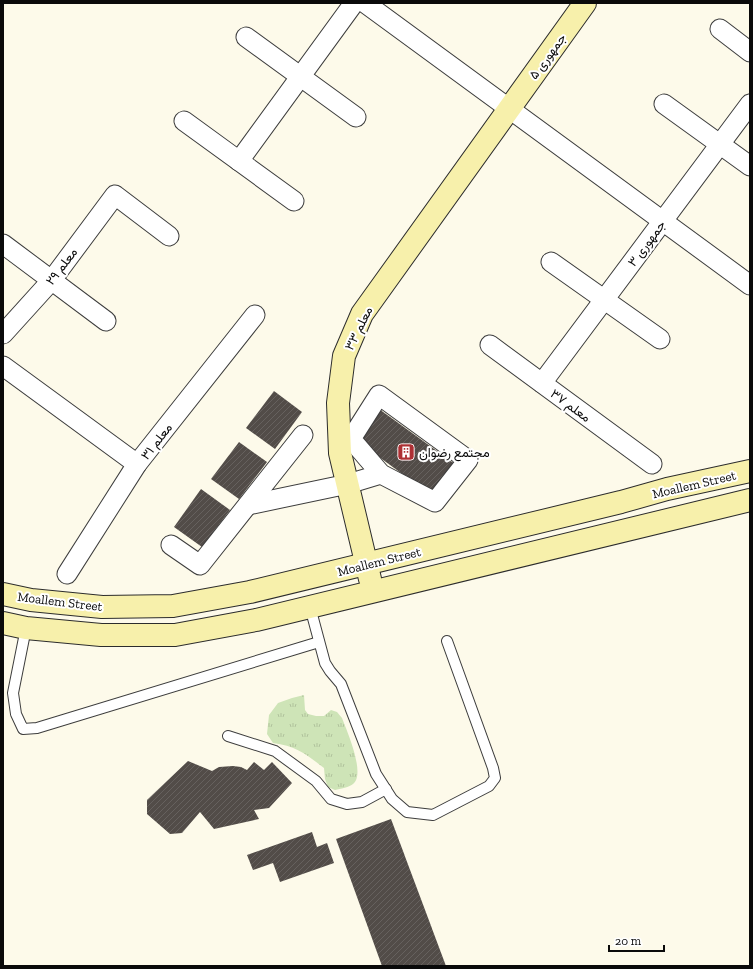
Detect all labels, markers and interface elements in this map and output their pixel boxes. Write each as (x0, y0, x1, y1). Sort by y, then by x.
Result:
street label: جمهوری ۵ (526, 30, 570, 83)
street label: جمهوری ۳ (624, 217, 669, 270)
street label: معلم ۲۹ (43, 245, 81, 288)
street label: معلم ۳۳ (341, 304, 376, 353)
street label: معلم ۳۷ (547, 386, 594, 426)
street label: معلم ۳۱ (138, 420, 176, 463)
building icon: مجتمع رضوان (396, 442, 416, 462)
place label: مجتمع رضوان (419, 445, 490, 462)
street label: Moallem Street (651, 468, 738, 501)
street label: Moallem Street (336, 544, 423, 579)
street label: Moallem Street (17, 589, 103, 614)
scale bar (609, 927, 664, 953)
text: 20 m (615, 934, 642, 948)

